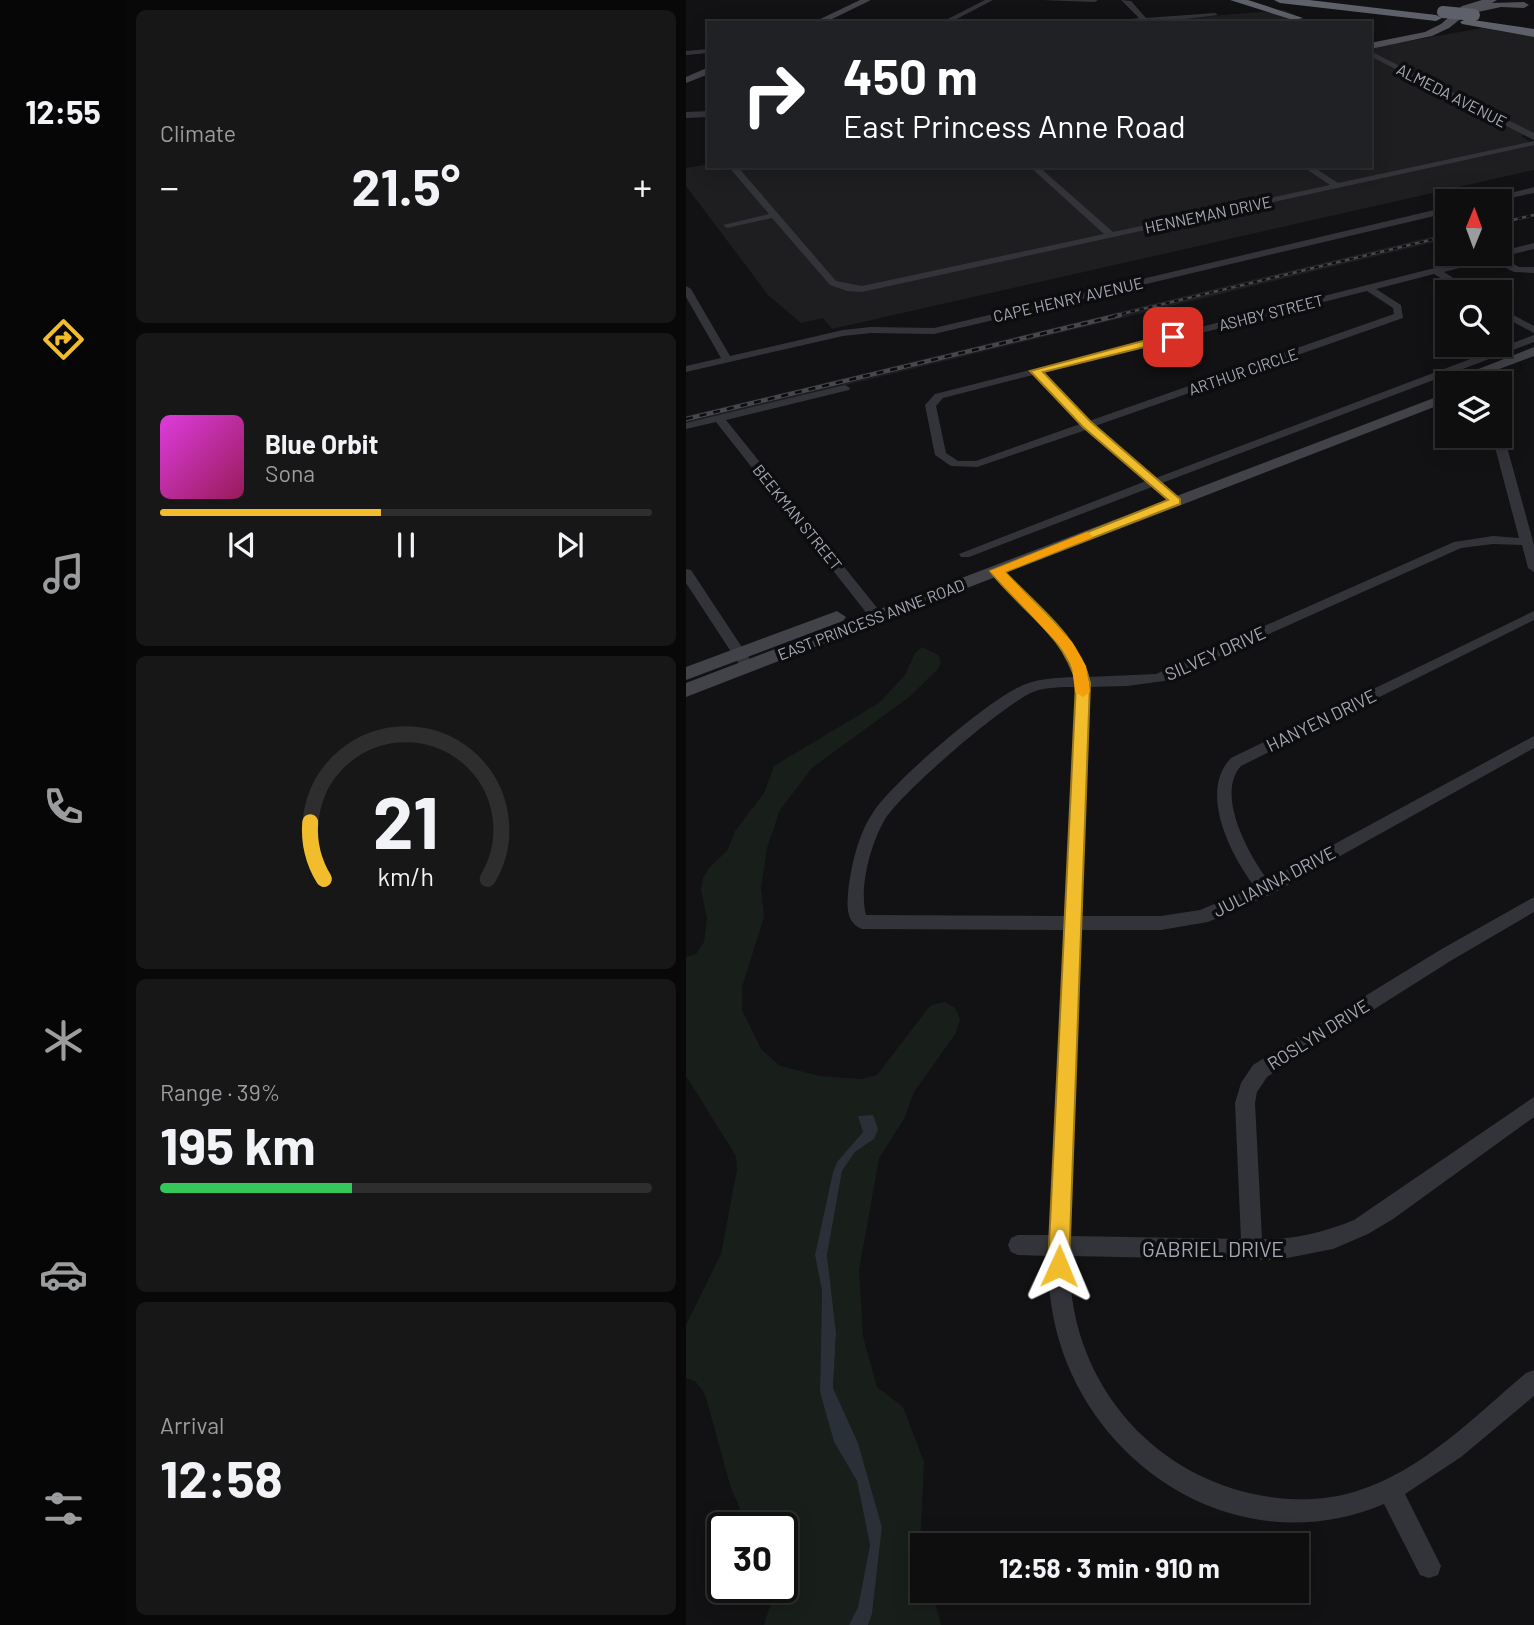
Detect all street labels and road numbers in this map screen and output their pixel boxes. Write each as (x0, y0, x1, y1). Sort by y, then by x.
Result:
street label: ALMEDA AVENUE (1394, 59, 1510, 131)
street label: HENNEMAN DRIVE (1143, 191, 1273, 237)
street label: CAPE HENRY AVENUE (991, 273, 1145, 325)
street label: ASHBY STREET (1217, 290, 1325, 334)
street label: ARTHUR CIRCLE (1186, 343, 1300, 399)
street label: BEEKMAN STREET (749, 460, 847, 574)
street label: EAST PRINCESS ANNE ROAD (775, 575, 967, 663)
street label: SILVEY DRIVE (1161, 621, 1269, 685)
street label: HANYEN DRIVE (1262, 684, 1380, 756)
street label: JULIANNA DRIVE (1209, 841, 1339, 921)
street label: ROSLYN DRIVE (1263, 994, 1373, 1074)
street label: GABRIEL DRIVE (1142, 1236, 1284, 1261)

